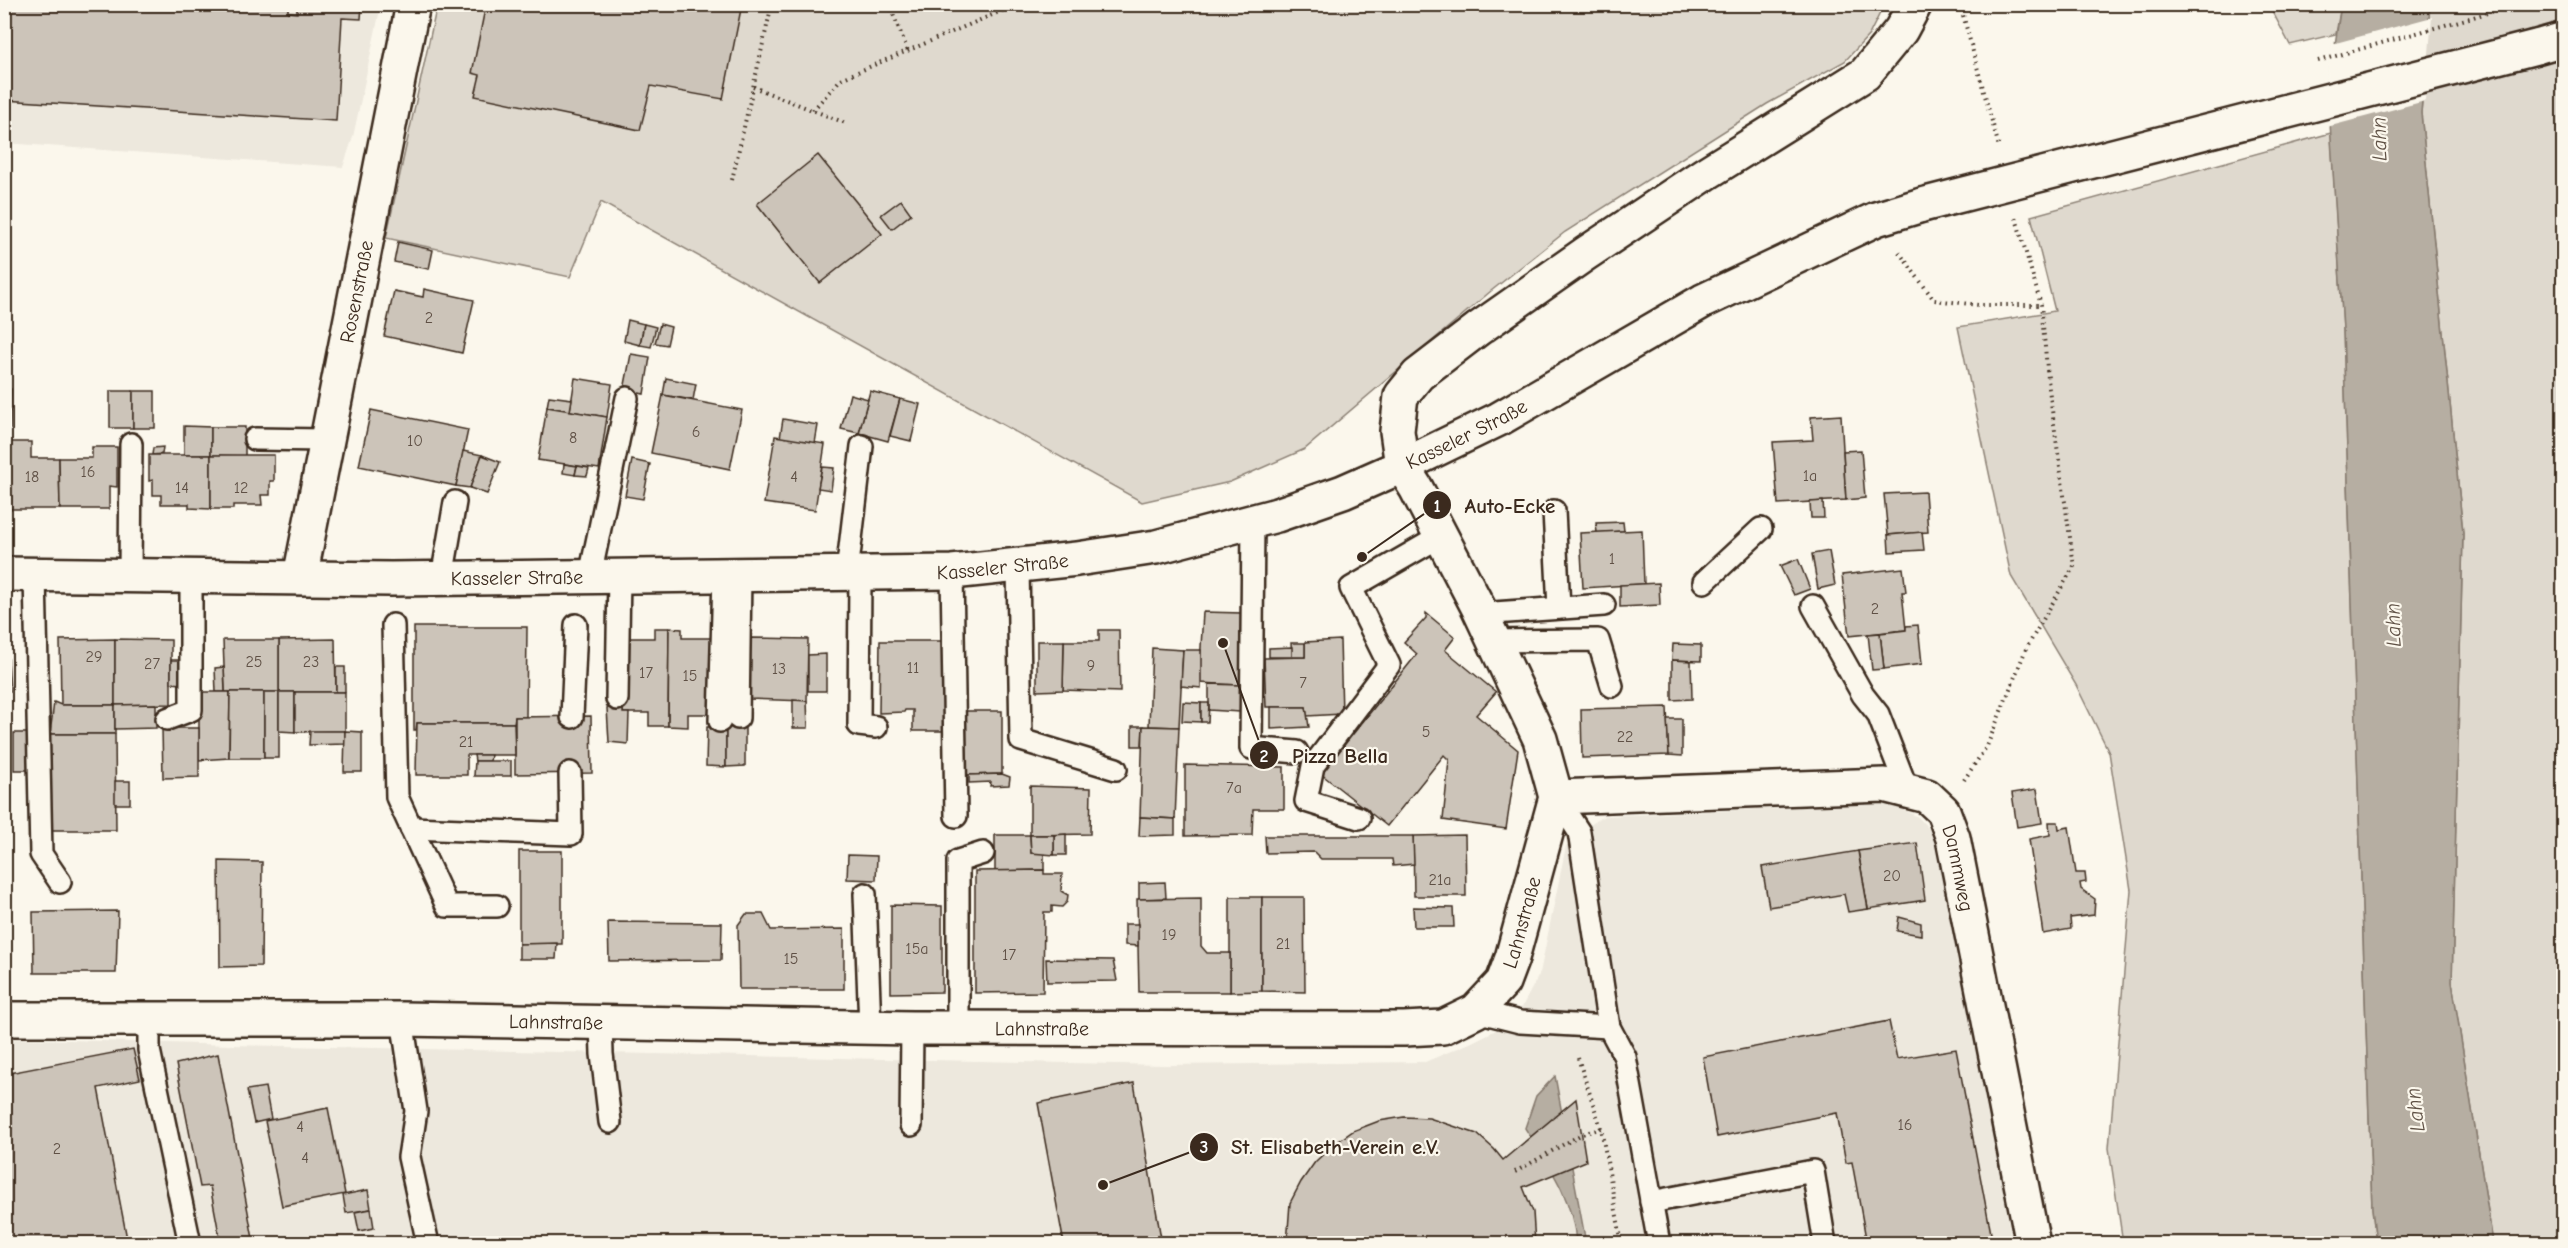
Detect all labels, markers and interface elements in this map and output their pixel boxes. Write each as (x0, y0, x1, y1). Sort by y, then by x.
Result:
water label: Lahn (2367, 117, 2391, 161)
street label: Rosenstraße (335, 238, 378, 345)
house number: 2 (425, 309, 433, 327)
street label: Kasseler Straße (1402, 394, 1531, 474)
house number: 6 (692, 423, 700, 441)
house number: 8 (569, 429, 577, 447)
house number: 10 (407, 432, 423, 450)
house number: 16 (80, 463, 96, 481)
house number: 1a (1803, 467, 1817, 485)
house number: 18 (25, 468, 39, 486)
house number: 4 (790, 468, 798, 486)
house number: 14 (175, 479, 189, 497)
house number: 12 (234, 479, 248, 497)
callout: Auto-Ecke (1422, 486, 1567, 525)
text: Auto-Ecke (1465, 494, 1555, 518)
text: 1 (1433, 496, 1441, 517)
street label: Kasseler Straße (937, 548, 1070, 584)
house number: 1 (1609, 550, 1615, 568)
street label: Kasseler Straße (451, 565, 583, 590)
house number: 2 (1871, 600, 1879, 618)
water label: Lahn (2380, 603, 2406, 647)
house number: 29 (86, 648, 102, 666)
house number: 25 (245, 653, 263, 671)
house number: 23 (303, 653, 319, 671)
house number: 27 (144, 655, 160, 673)
house number: 9 (1087, 657, 1095, 675)
house number: 11 (907, 659, 919, 677)
house number: 13 (772, 660, 786, 678)
house number: 17 (639, 664, 653, 682)
house number: 15 (682, 667, 698, 685)
house number: 7 (1299, 674, 1307, 692)
house number: 5 (1422, 723, 1430, 741)
house number: 22 (1617, 728, 1633, 746)
house number: 21 (459, 733, 473, 751)
callout: Pizza Bella (1249, 736, 1400, 775)
text: Pizza Bella (1292, 744, 1388, 768)
text: 2 (1260, 746, 1269, 767)
house number: 7a (1226, 779, 1242, 797)
street label: Dammweg (1938, 821, 1979, 914)
house number: 20 (1883, 867, 1901, 885)
house number: 21a (1429, 871, 1451, 889)
street label: Lahnstraße (1498, 874, 1545, 972)
house number: 19 (1162, 926, 1176, 944)
house number: 21 (1276, 935, 1290, 953)
house number: 15a (905, 940, 929, 958)
house number: 17 (1002, 946, 1016, 964)
house number: 15 (783, 950, 799, 968)
street label: Lahnstraße (509, 1009, 603, 1034)
street label: Lahnstraße (995, 1017, 1089, 1040)
water label: Lahn (2400, 1087, 2430, 1133)
house number: 16 (1897, 1116, 1913, 1134)
house number: 4 (296, 1118, 304, 1136)
callout: St. Elisabeth-Verein e.V. (1189, 1127, 1451, 1166)
text: St. Elisabeth-Verein e.V. (1231, 1135, 1439, 1159)
text: 3 (1200, 1137, 1208, 1158)
house number: 2 (53, 1140, 61, 1158)
house number: 4 (301, 1149, 309, 1167)

